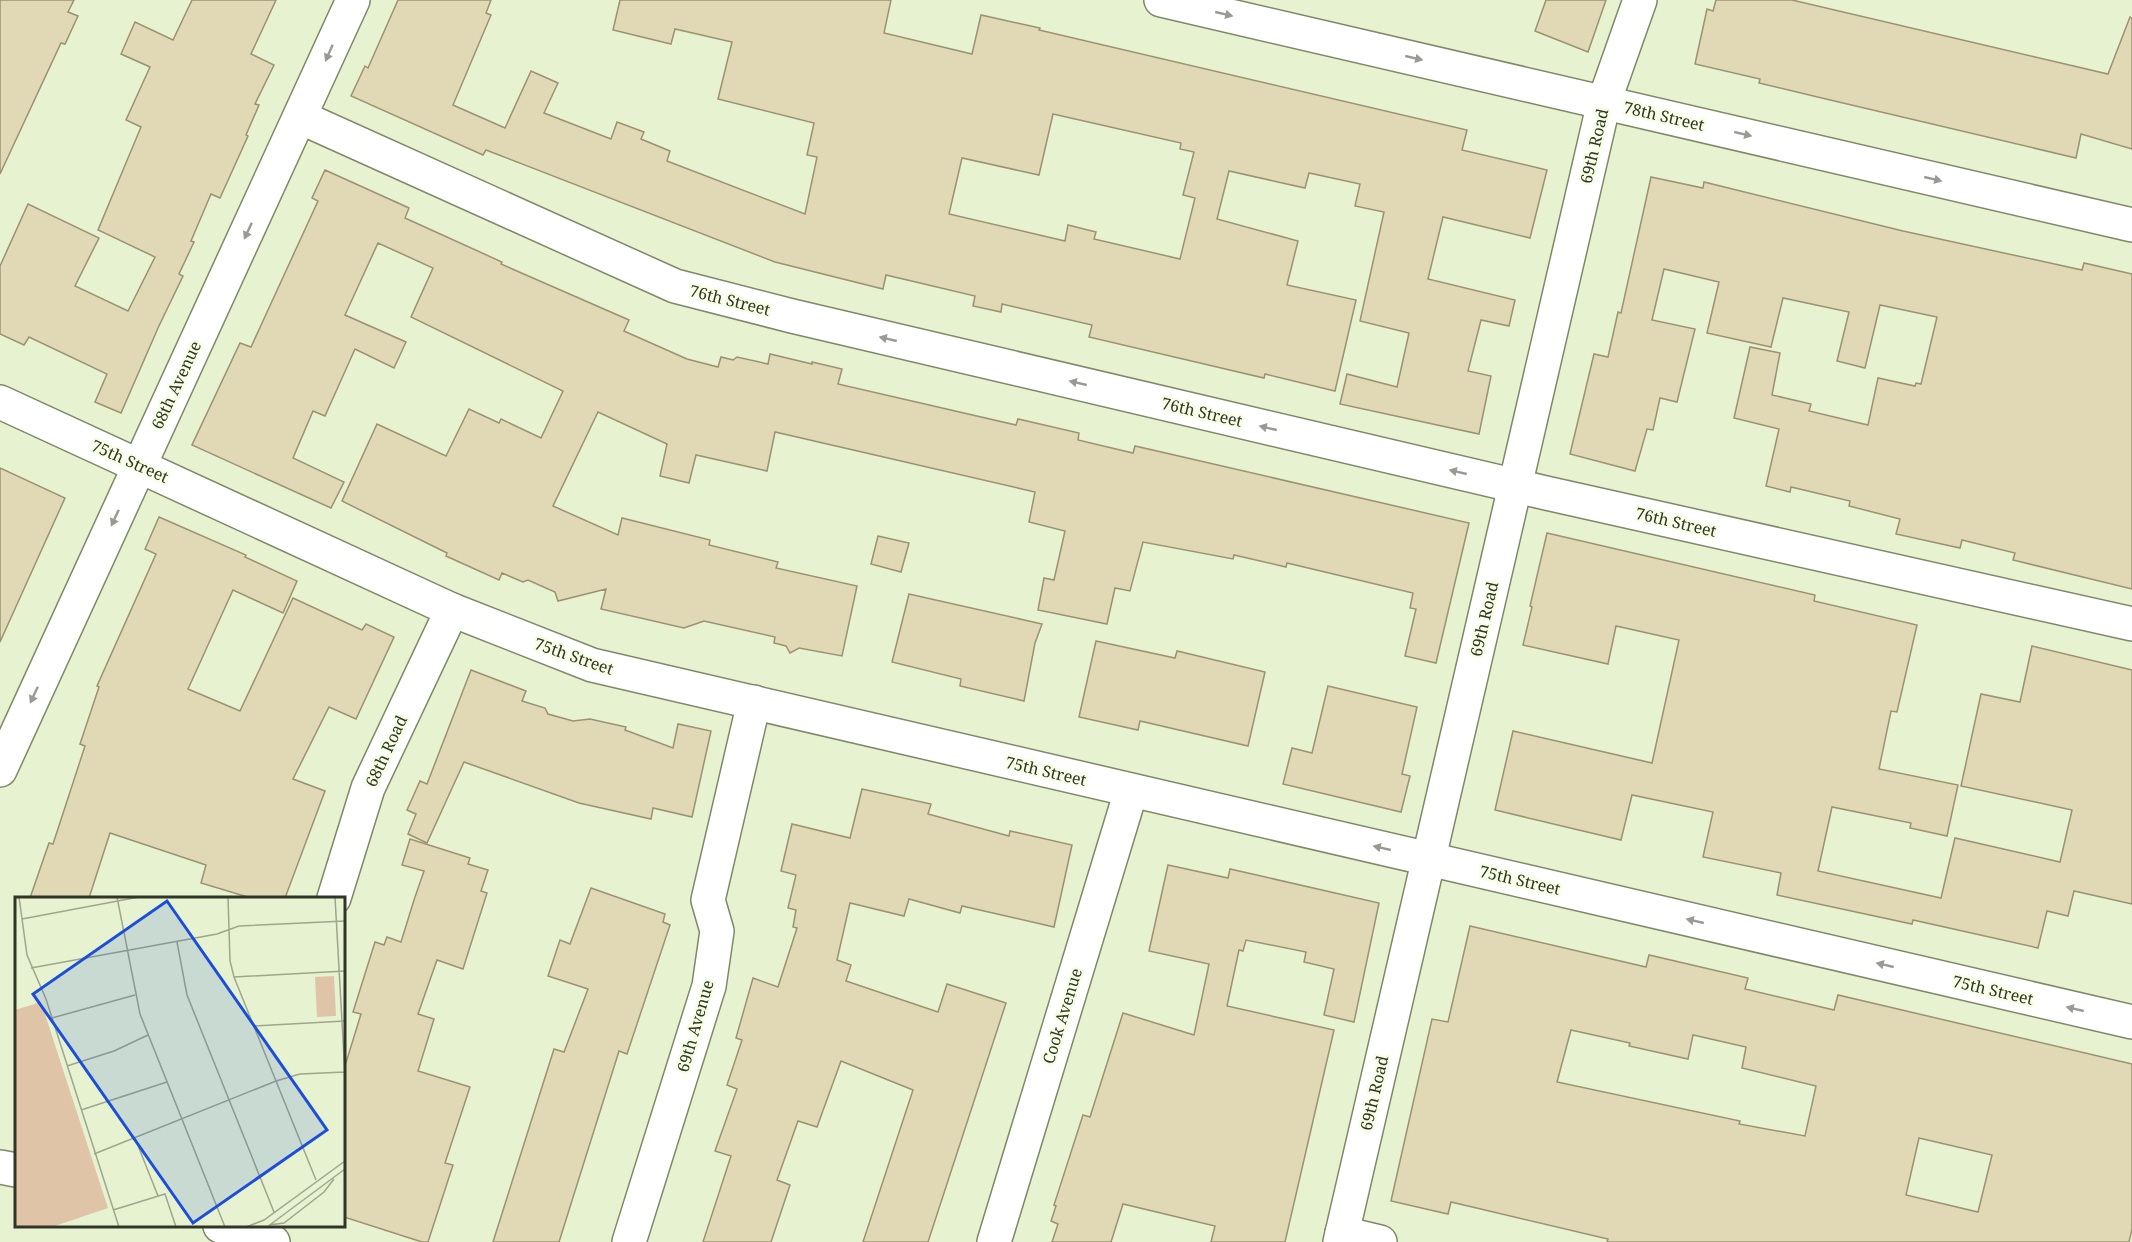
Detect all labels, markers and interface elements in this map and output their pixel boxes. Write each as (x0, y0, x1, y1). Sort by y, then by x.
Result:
one-way arrow (1214, 10, 1233, 20)
one-way arrow (324, 45, 334, 63)
one-way arrow (1404, 54, 1423, 64)
street label: 78th Street (1621, 96, 1707, 136)
street label: 69th Road (1575, 106, 1613, 186)
one-way arrow (1733, 130, 1752, 140)
one-way arrow (1923, 174, 1942, 184)
one-way arrow (243, 222, 252, 239)
street label: 76th Street (687, 279, 773, 321)
one-way arrow (879, 333, 898, 343)
street label: 68th Avenue (146, 337, 206, 433)
one-way arrow (1069, 378, 1087, 388)
street label: 76th Street (1159, 392, 1245, 432)
one-way arrow (1259, 422, 1277, 432)
street label: 75th Street (88, 434, 172, 488)
one-way arrow (1449, 467, 1467, 477)
street label: 76th Street (1633, 502, 1719, 542)
one-way arrow (110, 509, 119, 527)
street label: 69th Road (1465, 579, 1503, 659)
street label: 75th Street (531, 632, 617, 680)
one-way arrow (29, 687, 39, 705)
street label: 68th Road (360, 712, 412, 790)
street label: 75th Street (1003, 751, 1089, 791)
one-way arrow (1373, 843, 1392, 852)
street label: 75th Street (1477, 860, 1563, 900)
inset map (15, 897, 345, 1227)
one-way arrow (1686, 915, 1704, 925)
one-way arrow (1876, 959, 1894, 969)
street label: Cook Avenue (1037, 965, 1087, 1067)
street label: 75th Street (1950, 970, 2036, 1010)
street label: 69th Avenue (671, 977, 719, 1075)
one-way arrow (2065, 1004, 2084, 1013)
street label: 69th Road (1355, 1053, 1393, 1133)

